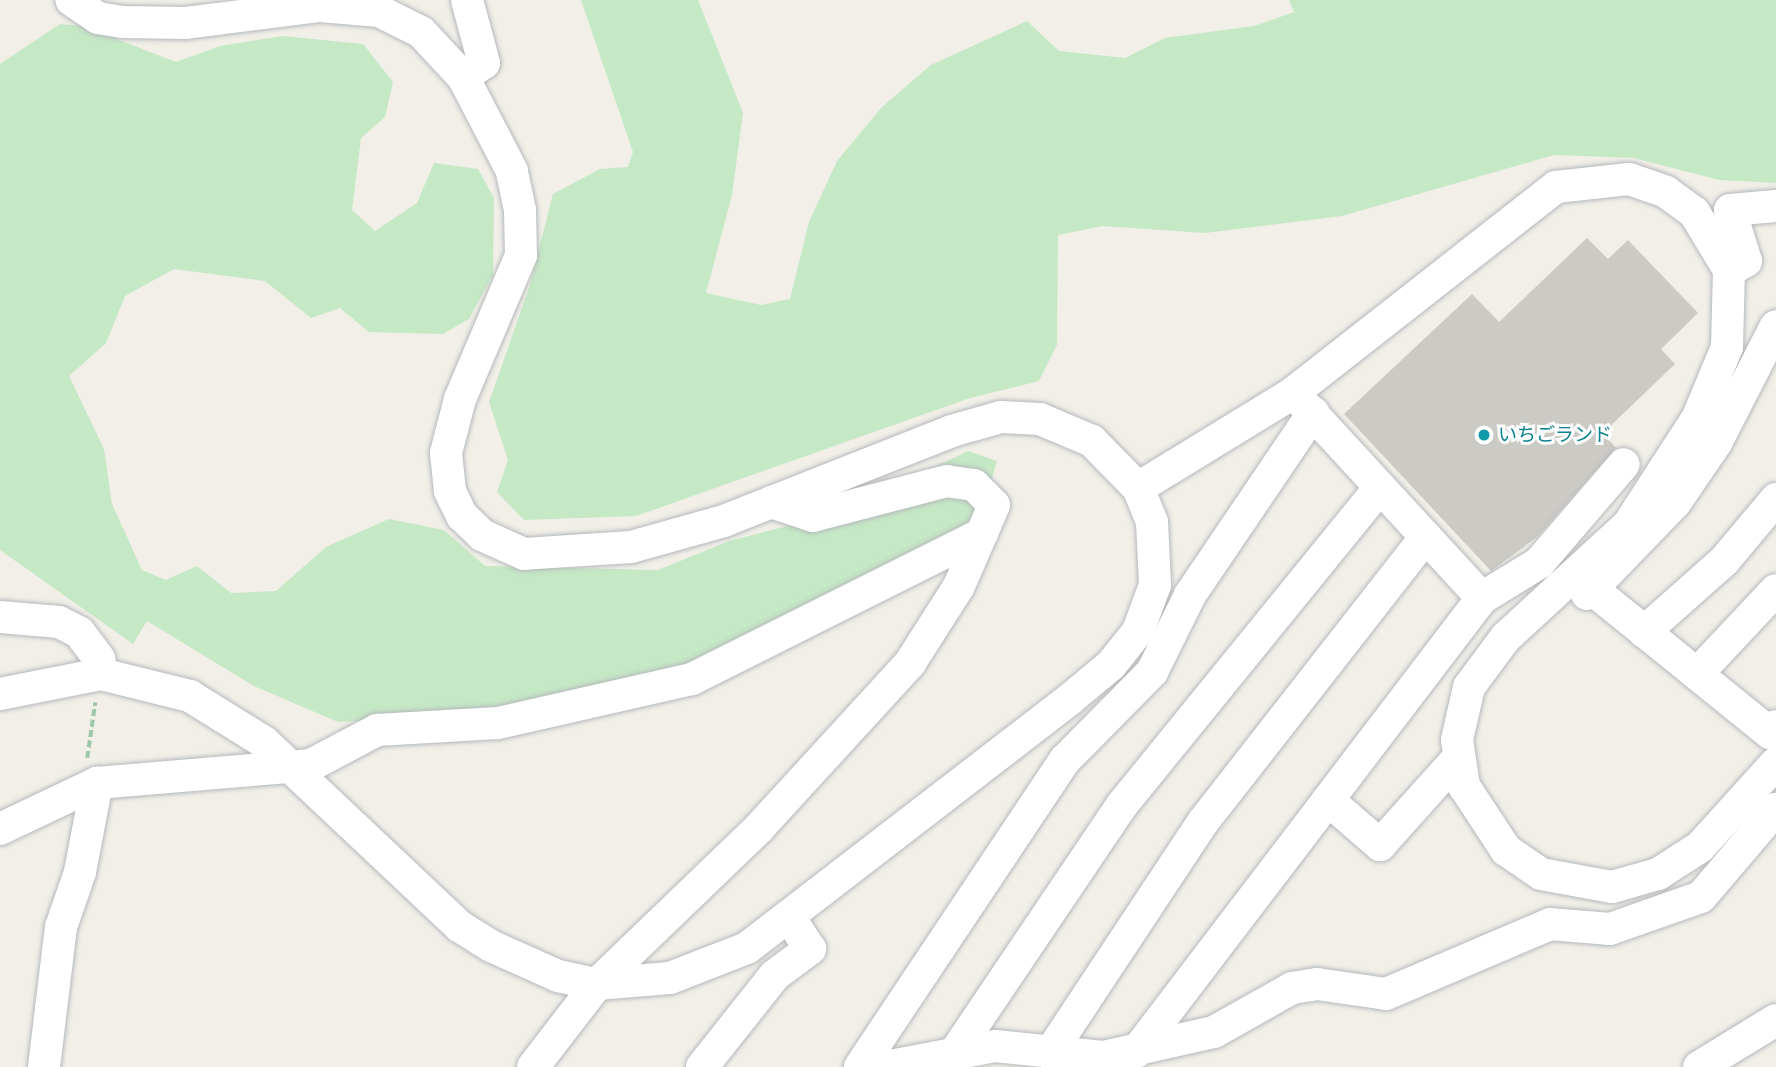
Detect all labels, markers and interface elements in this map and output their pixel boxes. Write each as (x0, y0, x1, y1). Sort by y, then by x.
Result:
place label: いちごランド (1498, 424, 1612, 446)
marker: いちごランド (1476, 427, 1492, 443)

